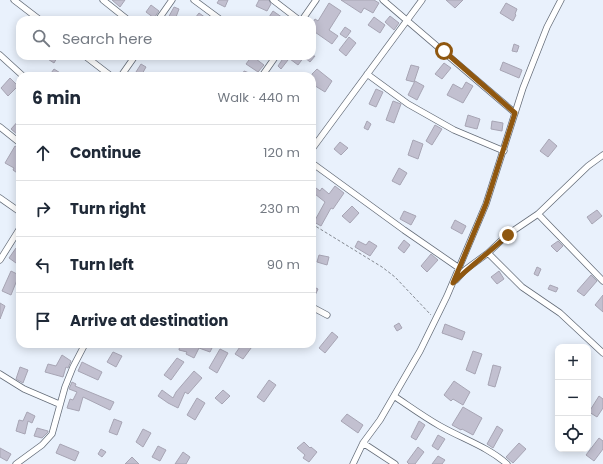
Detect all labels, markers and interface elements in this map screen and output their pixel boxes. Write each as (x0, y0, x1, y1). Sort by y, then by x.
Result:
search box (16, 16, 316, 60)
icon: search (30, 27, 52, 49)
text: Search here (62, 28, 152, 49)
route start (435, 42, 453, 60)
text: 6 min (32, 86, 81, 110)
text: Walk · 440 m (218, 88, 300, 107)
icon: ahead (32, 142, 54, 164)
text: Continue (70, 142, 141, 163)
text: 120 m (263, 143, 300, 162)
icon: right (32, 198, 54, 220)
text: Turn right (70, 198, 146, 219)
text: 230 m (260, 199, 300, 218)
route end (499, 226, 517, 244)
icon: left (32, 254, 54, 276)
text: Turn left (70, 254, 134, 275)
text: 90 m (267, 255, 300, 274)
icon: arrive (32, 310, 54, 332)
text: Arrive at destination (70, 310, 228, 331)
map controls (555, 344, 591, 452)
button: + (555, 344, 591, 380)
button: − (555, 380, 591, 416)
button: locate (555, 416, 591, 452)

